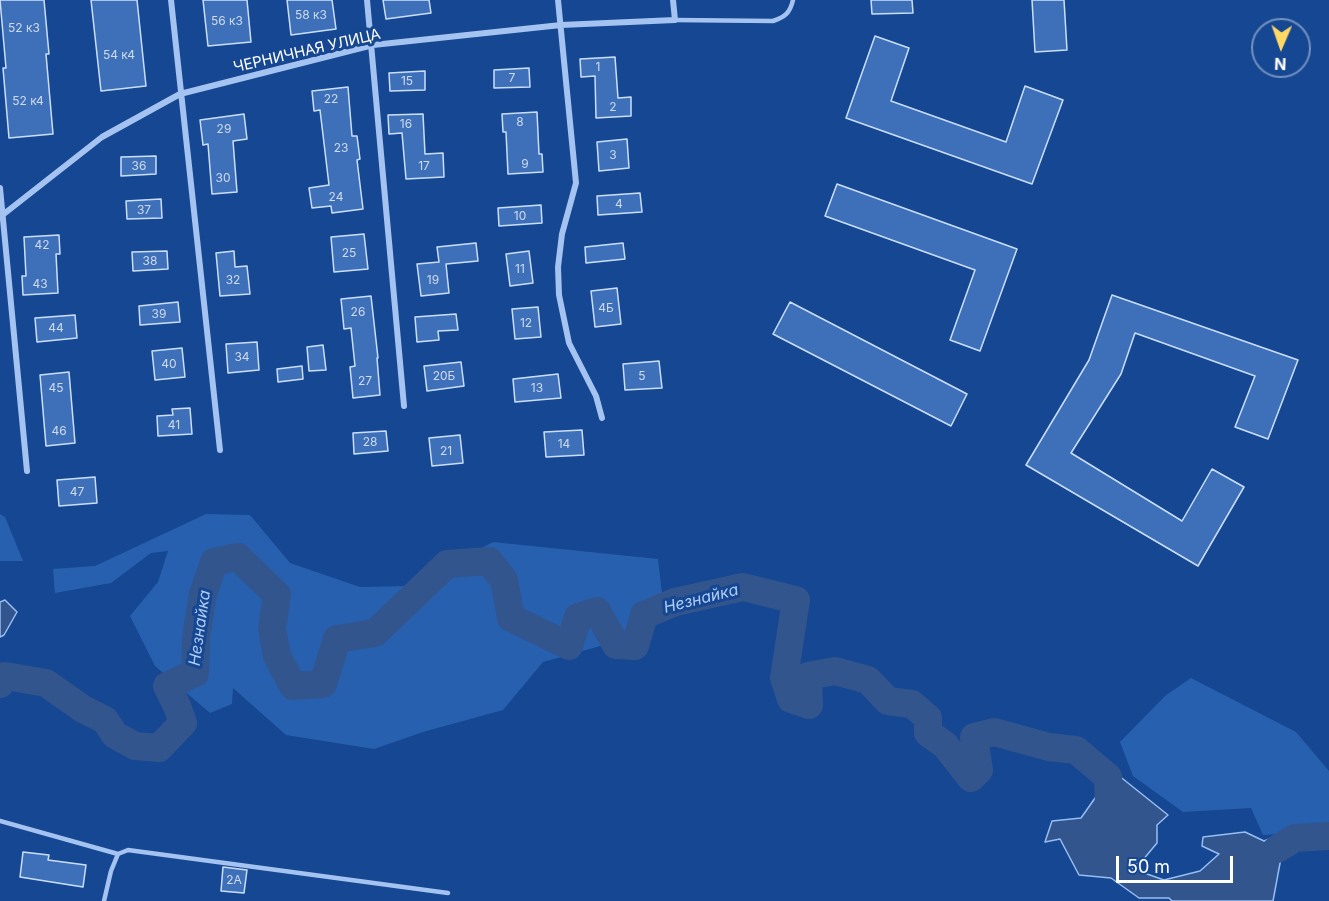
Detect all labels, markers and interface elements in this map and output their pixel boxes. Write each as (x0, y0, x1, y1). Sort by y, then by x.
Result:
house number: 58 к3 (295, 8, 327, 22)
house number: 56 к3 (211, 14, 243, 28)
north arrow (1251, 18, 1311, 78)
house number: 52 к3 (8, 21, 40, 35)
street label: ЧЕРНИЧНАЯ УЛИЦА (232, 25, 382, 77)
house number: 54 к4 (103, 48, 135, 62)
text: N (1274, 54, 1287, 74)
house number: 1 (596, 60, 600, 74)
house number: 7 (509, 71, 515, 85)
house number: 15 (401, 74, 413, 88)
house number: 22 (324, 92, 338, 106)
house number: 52 к4 (12, 94, 44, 108)
house number: 2 (609, 100, 617, 114)
house number: 8 (516, 115, 524, 129)
house number: 16 (400, 117, 412, 131)
house number: 29 (217, 122, 231, 136)
house number: 23 (334, 141, 348, 155)
house number: 3 (609, 148, 617, 162)
house number: 9 (521, 157, 529, 171)
house number: 36 (132, 159, 146, 173)
house number: 17 (418, 159, 430, 173)
house number: 30 (216, 171, 230, 185)
house number: 24 (329, 190, 343, 204)
house number: 4 (615, 197, 623, 211)
house number: 37 (137, 203, 151, 217)
house number: 10 (514, 209, 526, 223)
house number: 42 (34, 238, 50, 252)
house number: 25 (342, 246, 356, 260)
house number: 38 (143, 254, 157, 268)
house number: 11 (515, 262, 525, 276)
house number: 32 (226, 273, 240, 287)
house number: 19 (427, 273, 439, 287)
house number: 43 (32, 277, 48, 291)
house number: 4Б (598, 301, 614, 315)
house number: 26 (351, 305, 365, 319)
house number: 39 (152, 307, 166, 321)
house number: 12 (520, 316, 532, 330)
house number: 44 (48, 321, 64, 335)
house number: 34 (234, 350, 250, 364)
house number: 40 (161, 357, 177, 371)
house number: 20Б (433, 369, 455, 383)
house number: 5 (638, 369, 646, 383)
house number: 27 (358, 374, 372, 388)
house number: 45 (48, 381, 64, 395)
house number: 13 (531, 381, 543, 395)
house number: 41 (168, 418, 180, 432)
house number: 46 (51, 424, 67, 438)
house number: 28 (363, 435, 377, 449)
house number: 14 (558, 437, 570, 451)
house number: 21 (440, 444, 452, 458)
house number: 47 (70, 485, 84, 499)
water label: Незнайка (662, 580, 740, 618)
water label: Незнайка (185, 589, 215, 667)
scale bar (1119, 844, 1236, 882)
text: 50 m (1127, 856, 1170, 877)
house number: 2А (226, 873, 242, 887)

